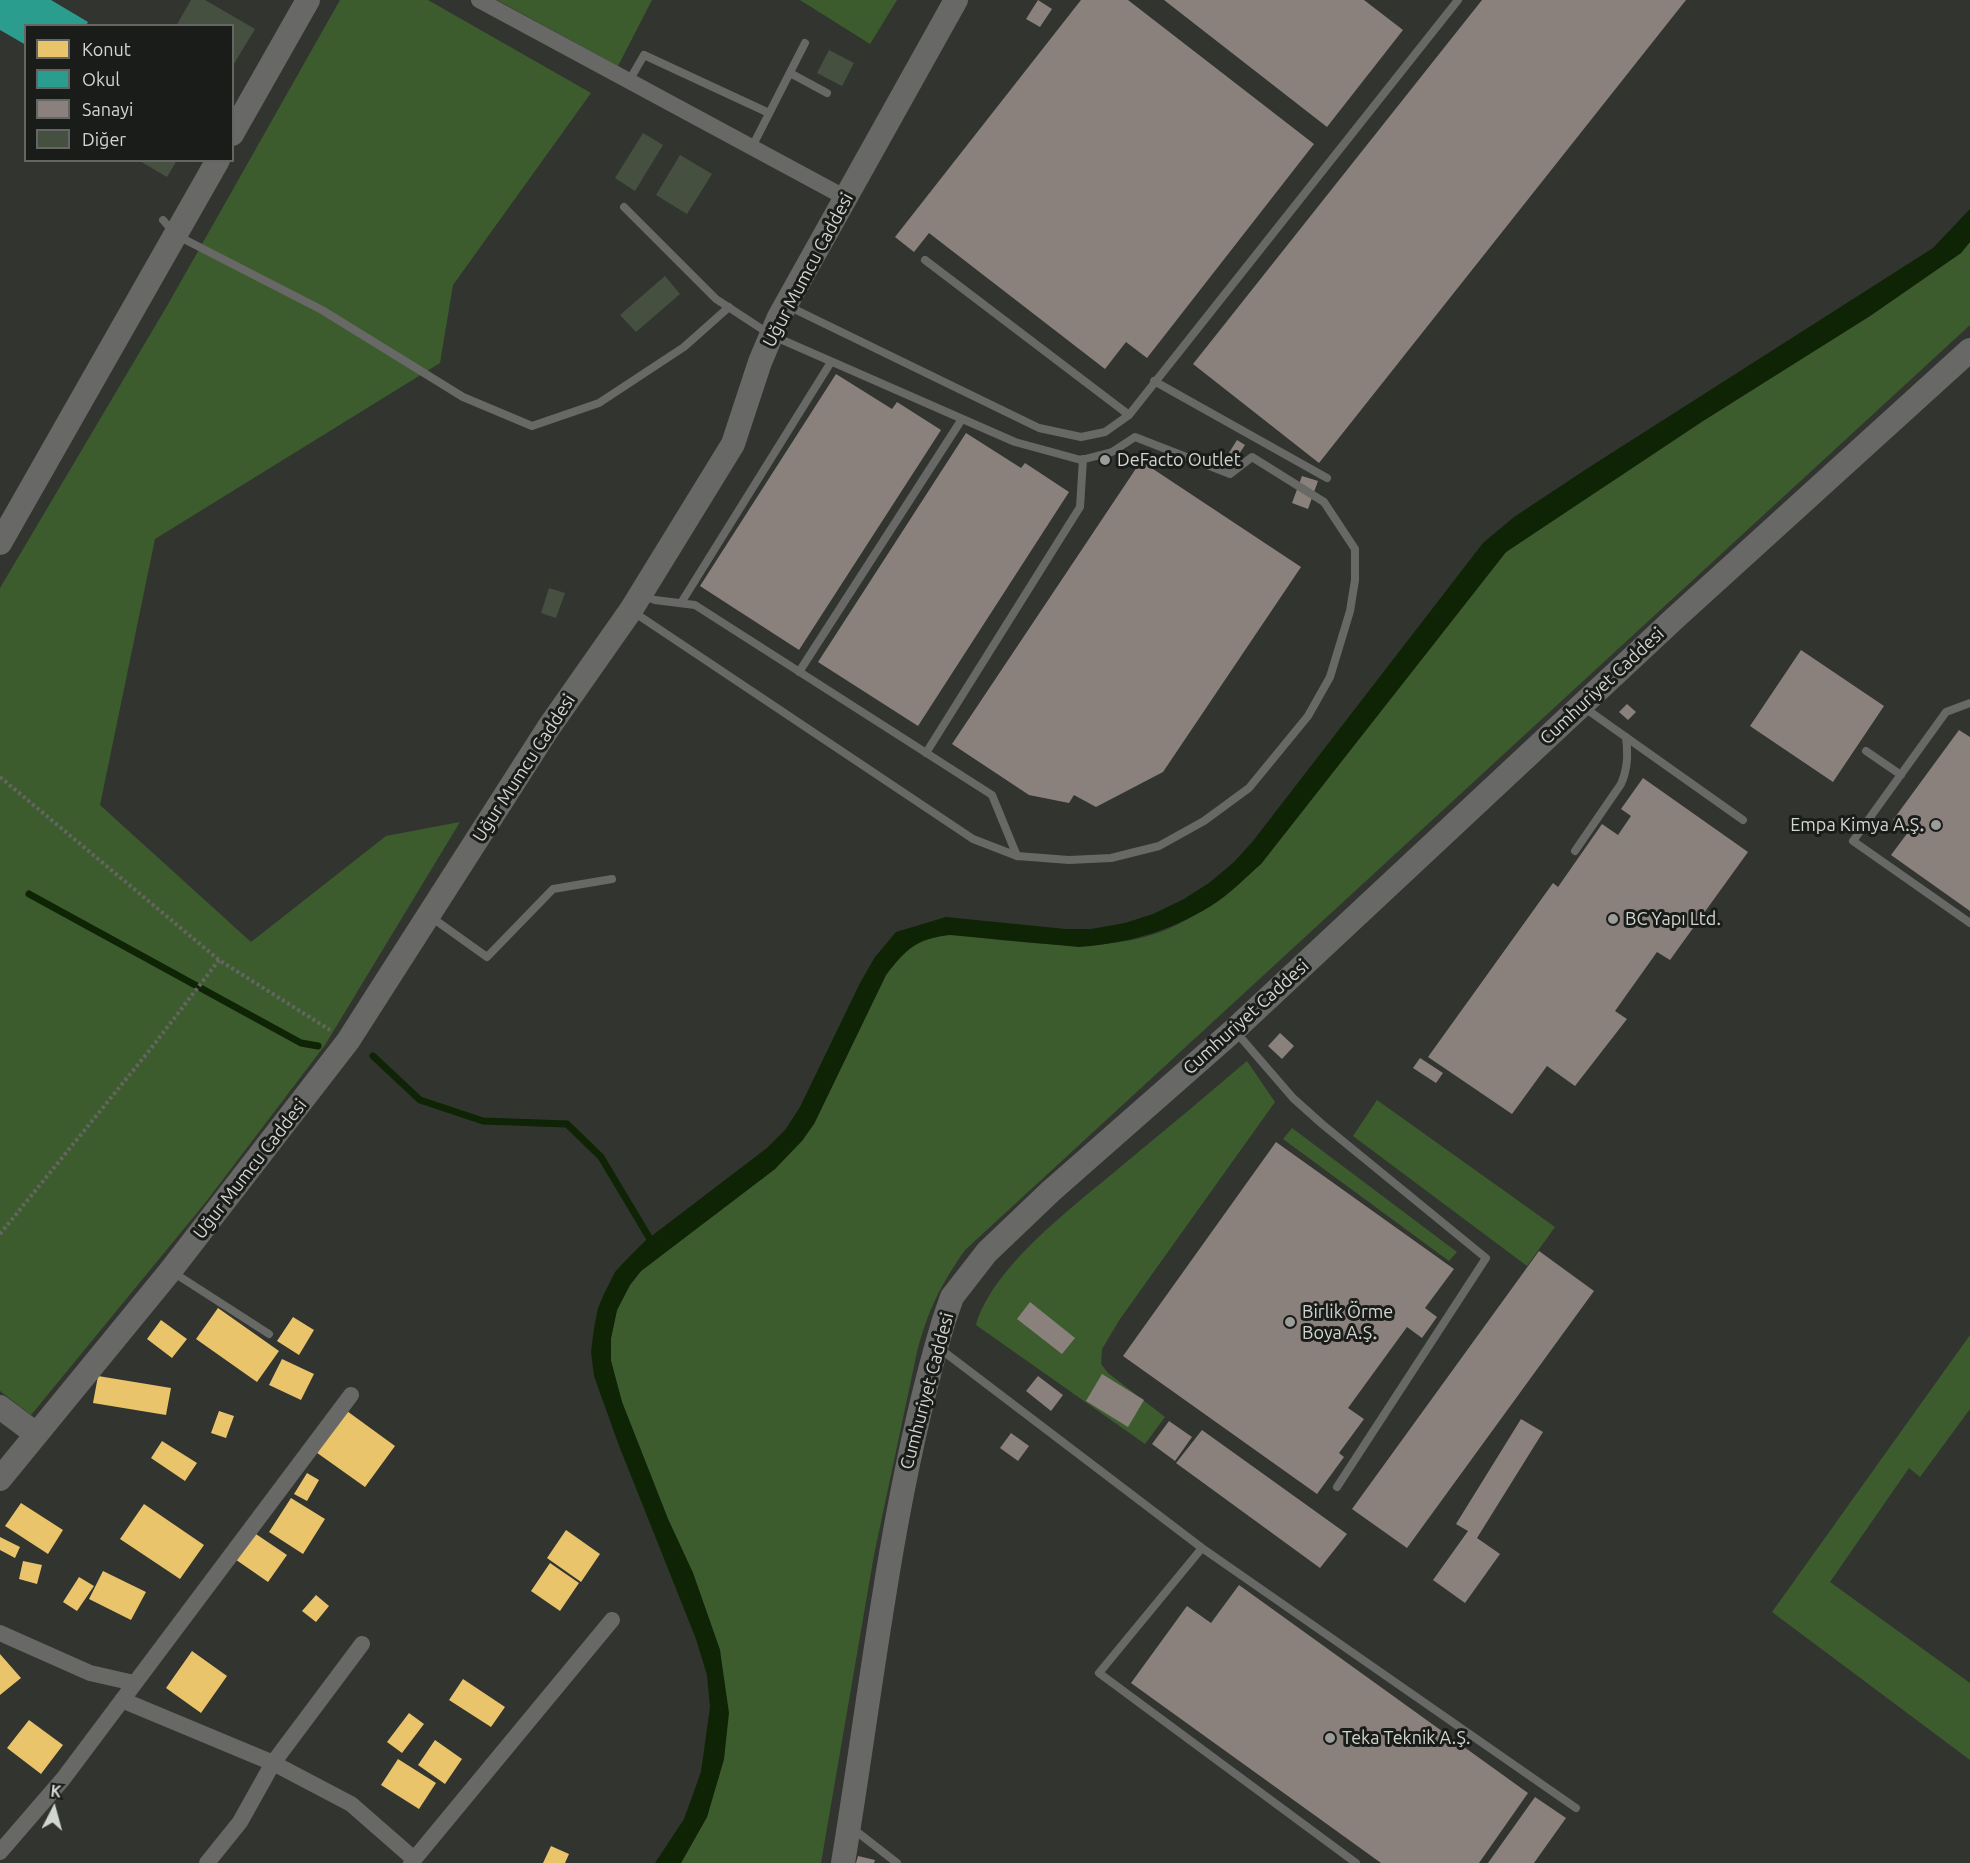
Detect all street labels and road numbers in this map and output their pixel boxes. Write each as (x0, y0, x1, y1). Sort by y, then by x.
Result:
street label: Uğur Mumcu Caddesi (758, 189, 858, 351)
street label: Cumhuriyet Caddesi (1536, 623, 1668, 749)
street label: Uğur Mumcu Caddesi (468, 690, 580, 846)
street label: Cumhuriyet Caddesi (1179, 955, 1313, 1079)
street label: Uğur Mumcu Caddesi (189, 1095, 311, 1243)
street label: Cumhuriyet Caddesi (896, 1310, 958, 1472)

